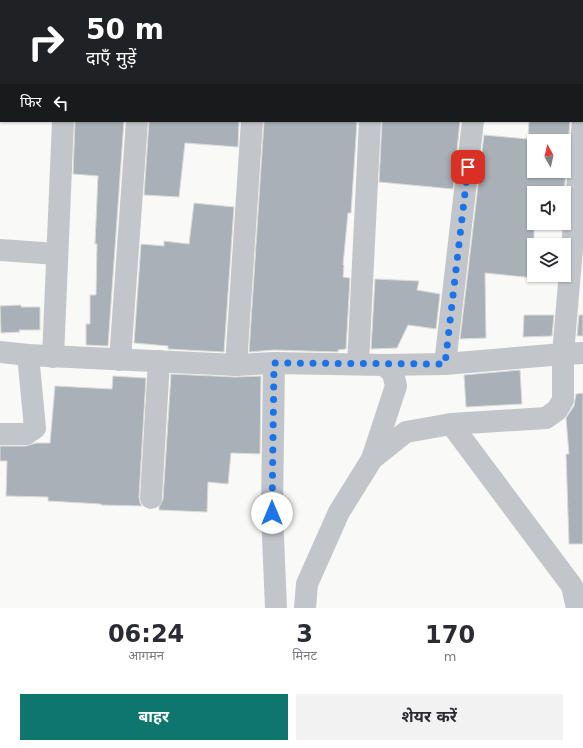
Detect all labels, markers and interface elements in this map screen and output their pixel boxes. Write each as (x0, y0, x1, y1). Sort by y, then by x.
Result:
text: 50 m (86, 13, 164, 46)
icon: right (20, 16, 72, 68)
text: दाएँ मुड़ें (86, 47, 136, 68)
icon: left (50, 92, 72, 114)
text: फिर (20, 93, 42, 111)
north arrow (527, 134, 571, 178)
map controls (527, 134, 571, 282)
pin (451, 150, 485, 184)
icon: arrive (457, 156, 479, 178)
button: sound (527, 186, 571, 230)
button: layers (527, 238, 571, 282)
position arrow (251, 492, 293, 534)
text: 06:24 (108, 620, 184, 648)
text: 3 (296, 620, 313, 648)
text: 170 (425, 621, 475, 649)
text: आगमन (128, 648, 164, 663)
text: मिनट (292, 648, 317, 663)
text: m (444, 649, 456, 664)
button: बाहर (20, 694, 288, 740)
button: शेयर करें (296, 694, 563, 740)

